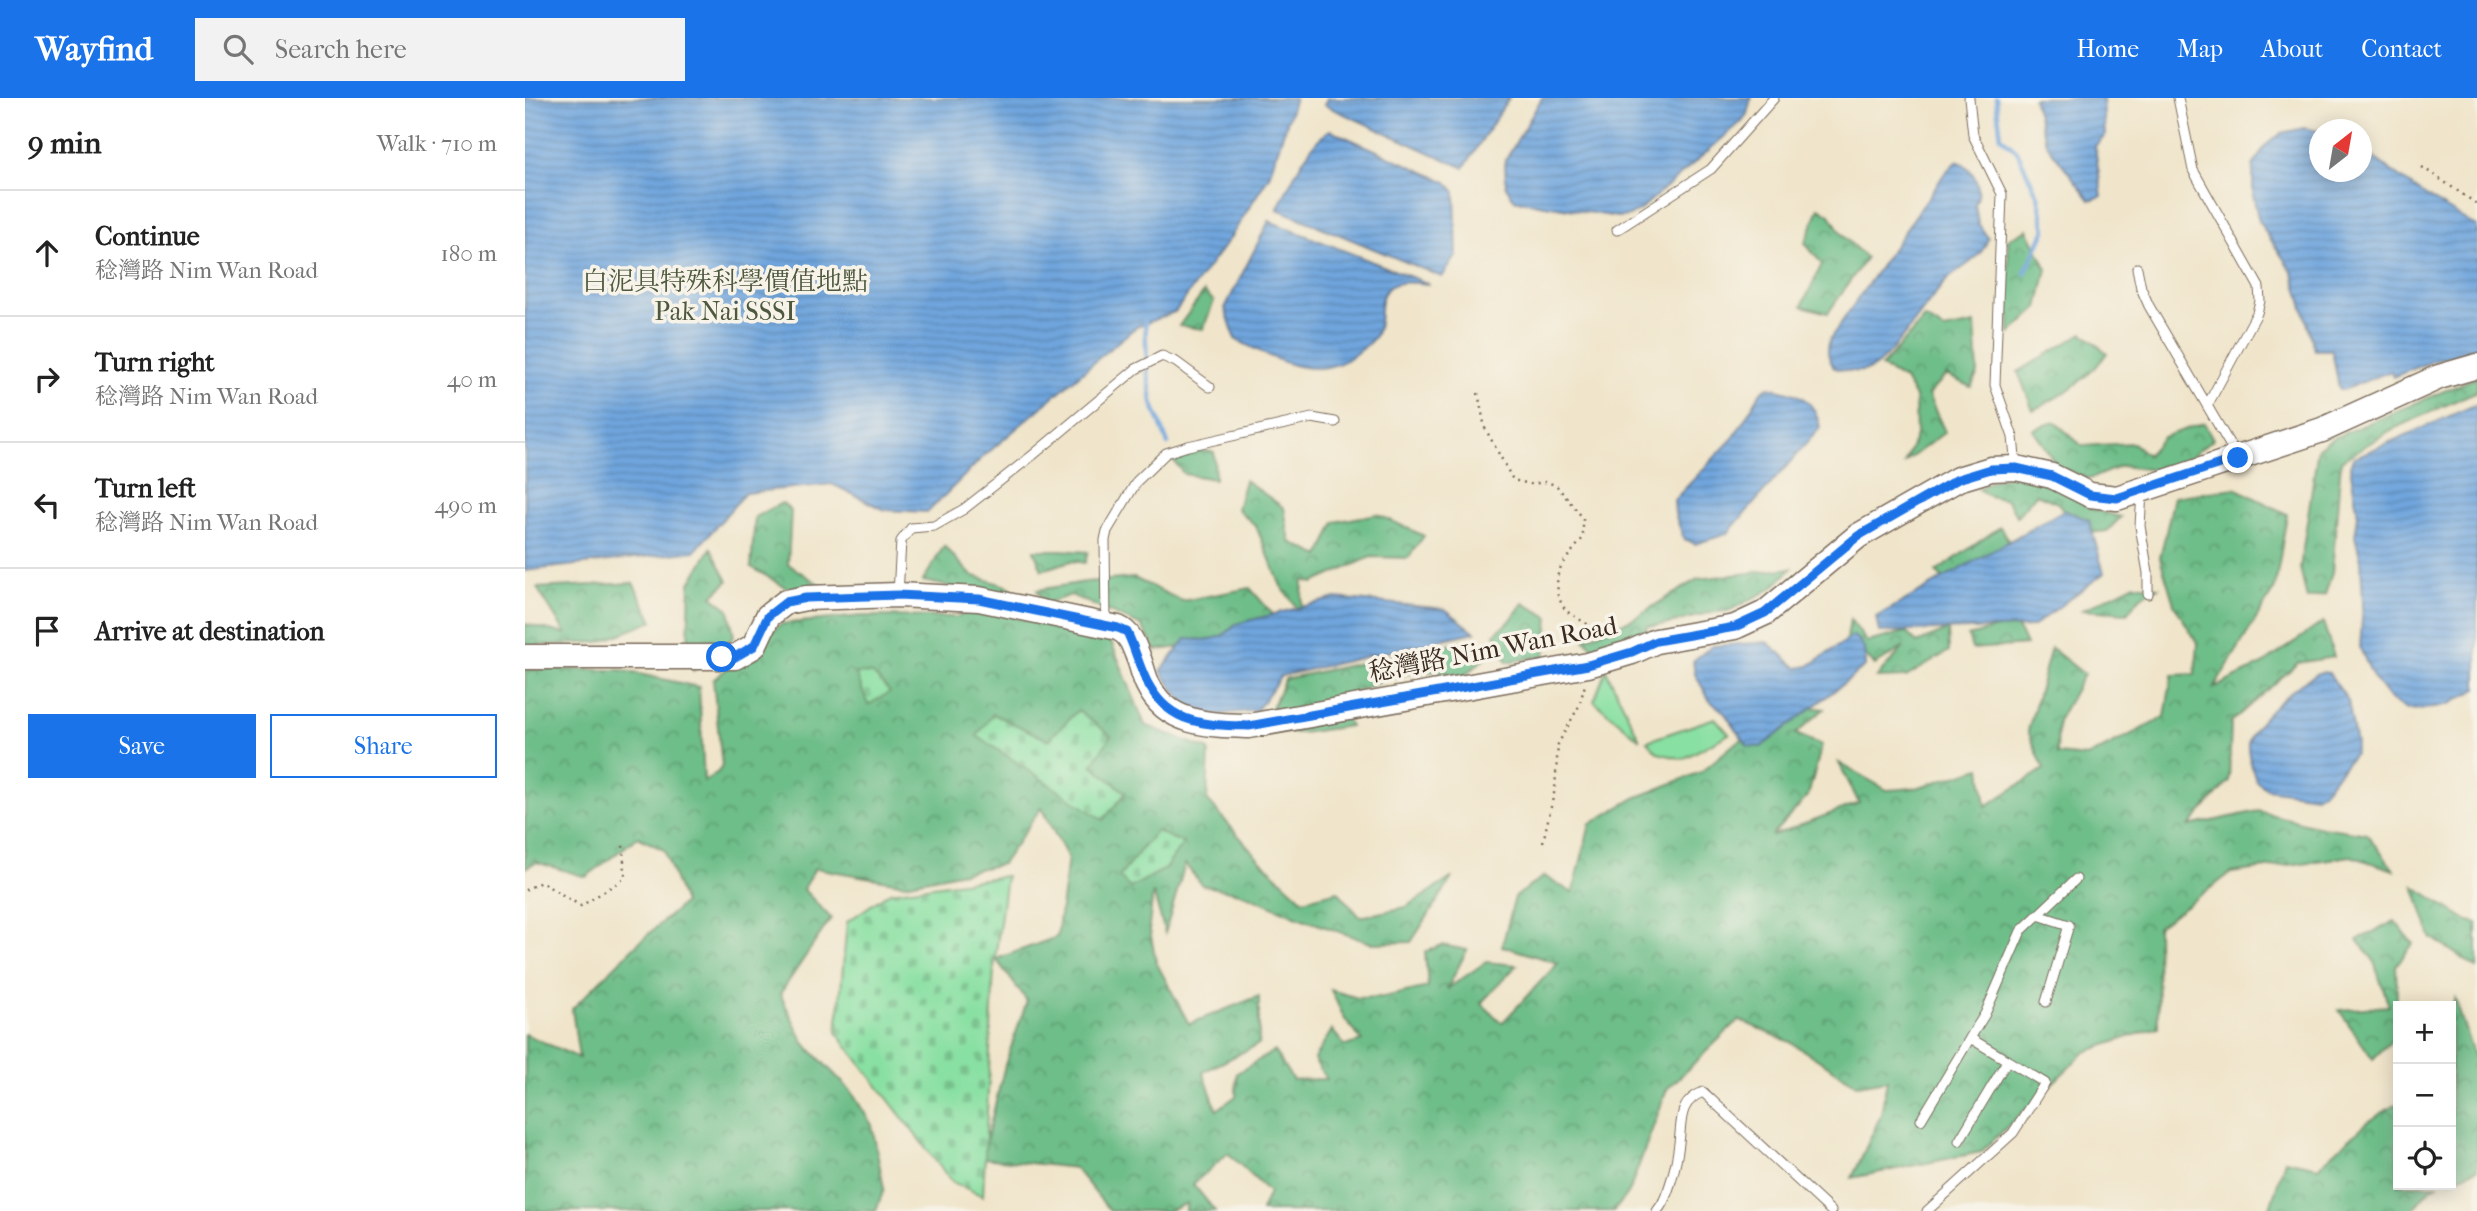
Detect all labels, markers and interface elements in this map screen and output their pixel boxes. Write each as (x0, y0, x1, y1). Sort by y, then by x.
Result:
search box (195, 18, 685, 81)
text: Wayfind (35, 30, 153, 69)
icon: search (219, 30, 257, 68)
text: Search here (275, 34, 407, 65)
text: Home (2077, 35, 2139, 63)
text: Map (2177, 35, 2223, 63)
text: About (2261, 35, 2323, 63)
text: Contact (2361, 35, 2442, 63)
north arrow (2309, 119, 2372, 182)
text: 9 min (28, 126, 101, 161)
text: Walk · 710 m (377, 130, 497, 157)
text: Continue (95, 221, 200, 252)
icon: ahead (28, 234, 66, 272)
text: 180 m (440, 240, 497, 267)
text: 稔灣路 Nim Wan Road (95, 257, 318, 284)
park label: 白泥具特殊科學價值地點 Pak Nai SSSI (582, 266, 868, 327)
text: Turn right (95, 347, 215, 378)
icon: right (28, 360, 66, 398)
text: 40 m (447, 366, 497, 393)
text: 稔灣路 Nim Wan Road (95, 383, 318, 410)
route end (2222, 442, 2253, 473)
text: Turn left (95, 473, 196, 504)
icon: left (28, 486, 66, 524)
text: 490 m (435, 492, 497, 519)
text: 稔灣路 Nim Wan Road (95, 509, 318, 536)
street label: 稔灣路 Nim Wan Road (1366, 610, 1621, 688)
icon: arrive (28, 612, 66, 650)
text: Arrive at destination (95, 616, 325, 647)
route start (706, 641, 737, 672)
button: Save (28, 714, 256, 778)
button: Share (270, 714, 497, 778)
map controls (2393, 1001, 2456, 1190)
button: + (2393, 1001, 2456, 1064)
button: − (2393, 1064, 2456, 1127)
button: locate (2393, 1127, 2456, 1190)

